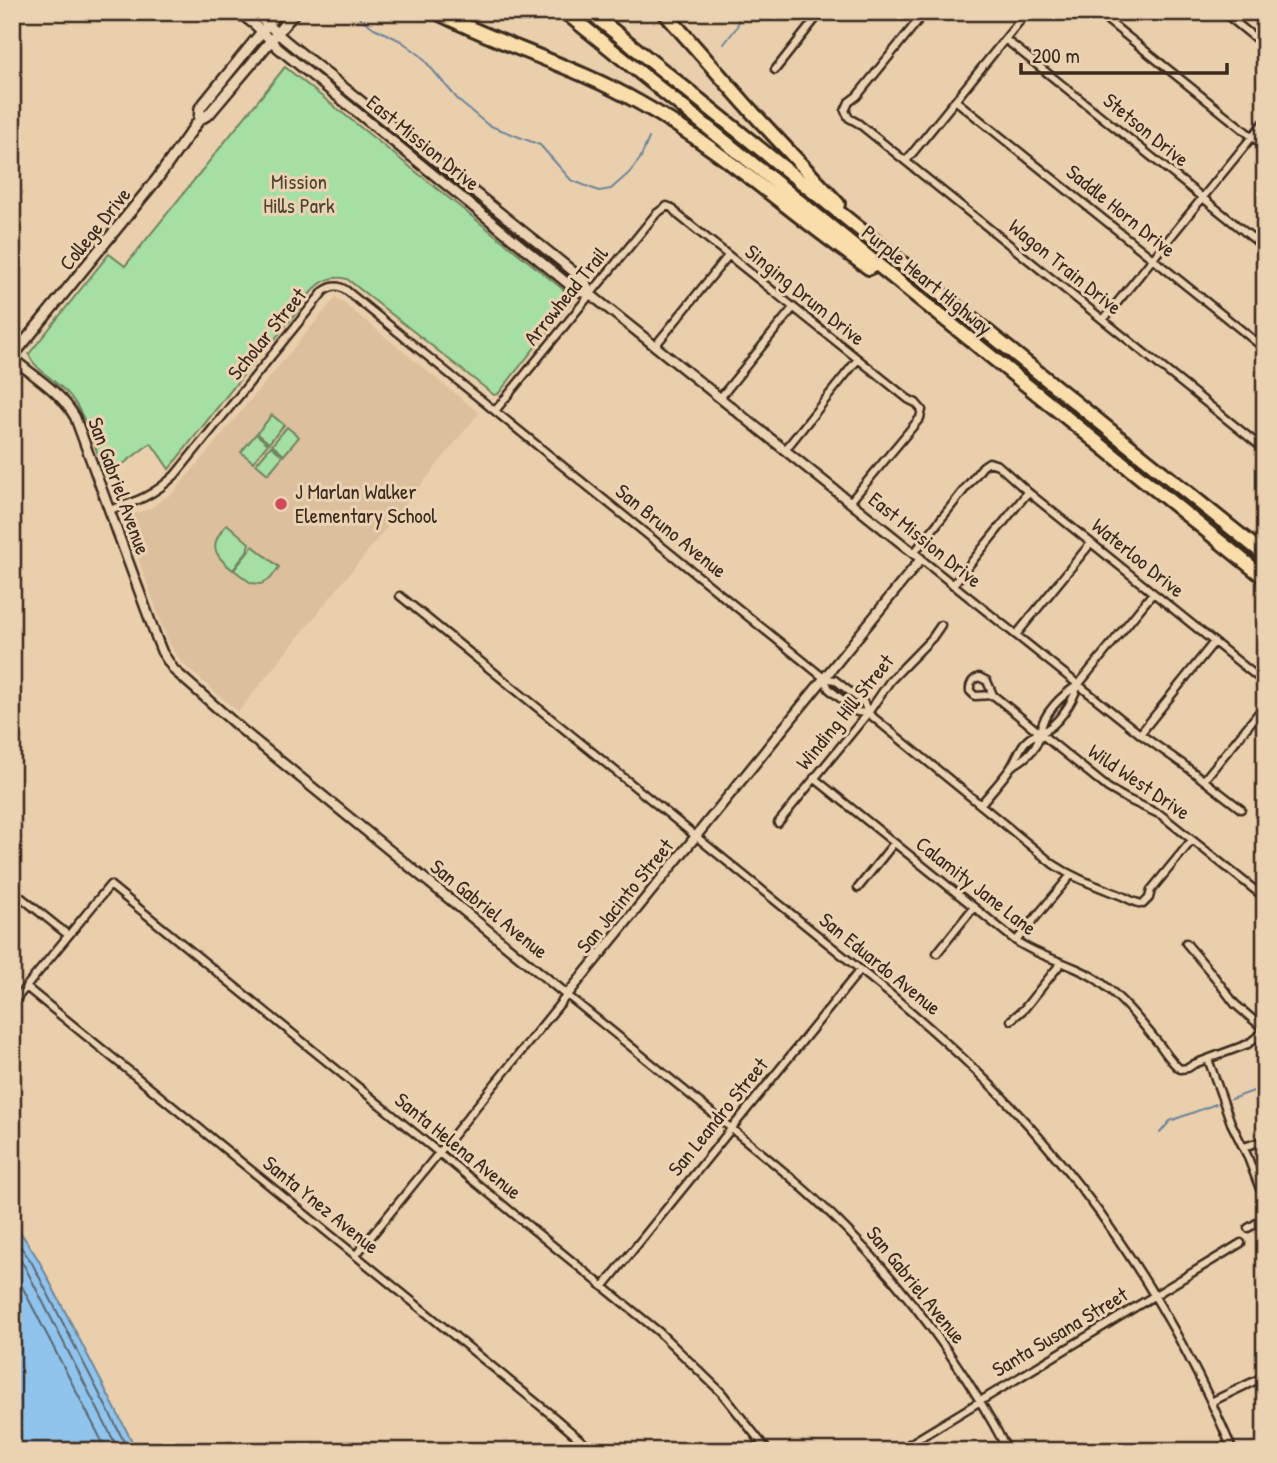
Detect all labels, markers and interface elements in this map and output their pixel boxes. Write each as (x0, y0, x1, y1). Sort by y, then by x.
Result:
scale bar (1021, 32, 1228, 76)
text: 200 m (1032, 41, 1080, 70)
street label: Stetson Drive (1097, 86, 1195, 173)
street label: East Mission Drive (361, 88, 486, 197)
street label: Saddle Horn Drive (1060, 157, 1182, 264)
park label: Mission Hills Park (263, 167, 335, 220)
street label: College Drive (52, 181, 137, 276)
street label: Wagon Train Drive (1003, 212, 1128, 321)
street label: Purple Heart Highway (856, 218, 999, 341)
street label: Singing Drum Drive (739, 237, 871, 352)
street label: Arrowhead Trail (517, 240, 615, 351)
street label: Scholar Street (221, 281, 313, 386)
street label: San Gabriel Avenue (81, 413, 158, 558)
place label: J Marlan Walker Elementary School (295, 477, 437, 530)
street label: San Bruno Avenue (610, 477, 733, 584)
street label: East Mission Drive (863, 485, 988, 594)
marker: J Marlan Walker Elementary School (273, 496, 289, 512)
street label: Waterloo Drive (1086, 511, 1191, 604)
street label: Winding Hill Street (789, 647, 901, 776)
street label: Wild West Drive (1083, 737, 1196, 826)
street label: Calamity Jane Lane (910, 829, 1043, 942)
street label: San Jacinto Street (569, 832, 680, 959)
street label: San Gabriel Avenue (424, 852, 554, 965)
street label: San Eduardo Avenue (813, 905, 947, 1022)
street label: San Leandro Street (661, 1051, 775, 1182)
street label: Santa Helena Avenue (389, 1085, 528, 1206)
street label: Santa Ynez Avenue (257, 1149, 386, 1261)
street label: San Gabriel Avenue (860, 1220, 973, 1350)
street label: Santa Susana Street (987, 1279, 1134, 1384)

